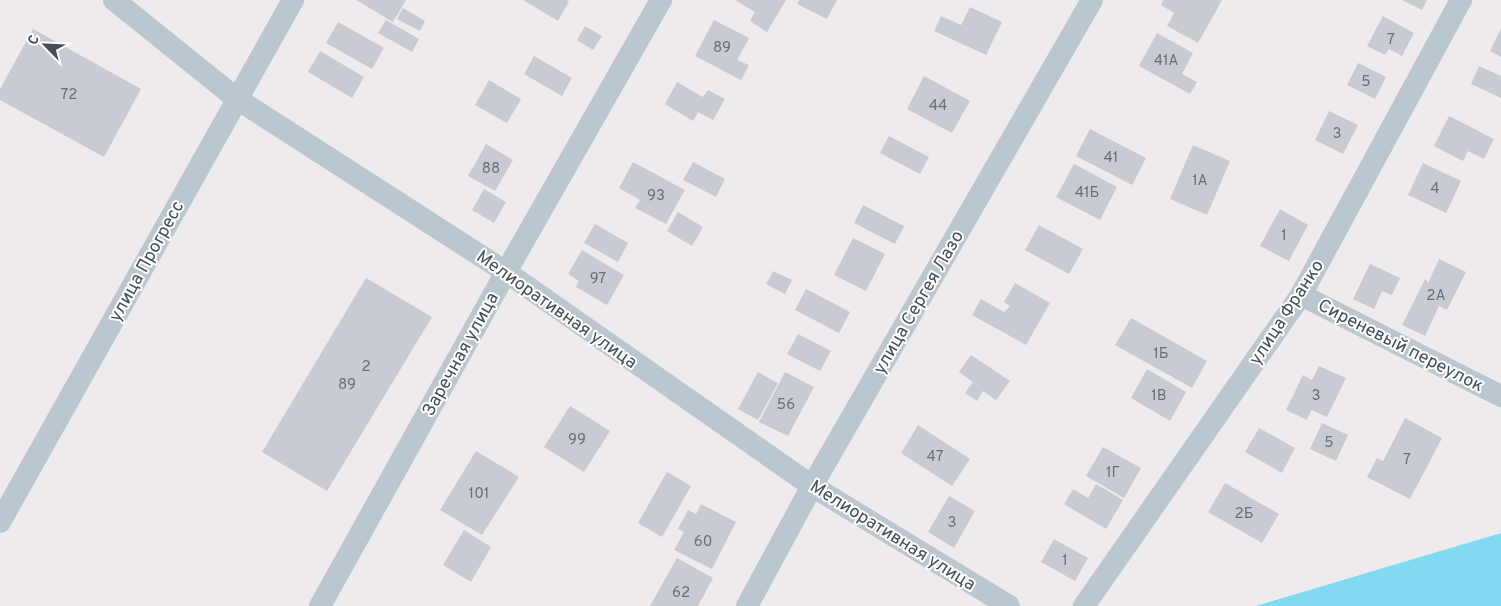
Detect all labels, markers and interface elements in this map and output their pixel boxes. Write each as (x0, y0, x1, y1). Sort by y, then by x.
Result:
north arrow (20, 20, 70, 70)
house number: 7 (1387, 31, 1395, 50)
text: С (25, 33, 44, 48)
house number: 89 (713, 39, 731, 58)
house number: 41А (1154, 52, 1178, 71)
house number: 5 (1361, 73, 1371, 92)
house number: 72 (61, 86, 77, 105)
house number: 44 (929, 97, 947, 116)
house number: 3 (1332, 125, 1342, 144)
house number: 41 (1104, 149, 1118, 168)
house number: 88 (482, 160, 500, 179)
house number: 1А (1192, 172, 1208, 191)
house number: 4 (1430, 180, 1440, 199)
house number: 41Б (1075, 184, 1099, 203)
house number: 93 (647, 187, 665, 206)
street label: улица Прогресс (105, 197, 190, 326)
street label: улица Сергея Лазо (869, 227, 970, 379)
house number: 1 (1281, 227, 1287, 246)
street label: Мелиоративная улица (471, 246, 641, 375)
street label: улица Франко (1245, 256, 1330, 370)
house number: 97 (590, 270, 606, 289)
house number: 2А (1426, 287, 1446, 306)
street label: Заречная улица (418, 289, 505, 421)
street label: Сиреневый переулок (1314, 295, 1487, 398)
house number: 1Б (1153, 345, 1169, 364)
house number: 2 (361, 358, 371, 377)
house number: 89 (338, 376, 356, 395)
house number: 1В (1151, 387, 1167, 406)
house number: 3 (1311, 387, 1321, 406)
house number: 56 (777, 396, 795, 415)
house number: 99 (568, 431, 586, 450)
house number: 5 (1324, 434, 1334, 453)
house number: 47 (927, 448, 944, 467)
house number: 7 (1403, 451, 1411, 470)
house number: 1Г (1106, 464, 1120, 483)
street label: Мелиоративная улица (805, 476, 979, 597)
house number: 101 (469, 485, 489, 504)
house number: 2Б (1234, 505, 1254, 524)
house number: 3 (947, 514, 957, 533)
house number: 60 (694, 533, 712, 552)
house number: 1 (1062, 552, 1068, 571)
house number: 62 (672, 584, 690, 603)

